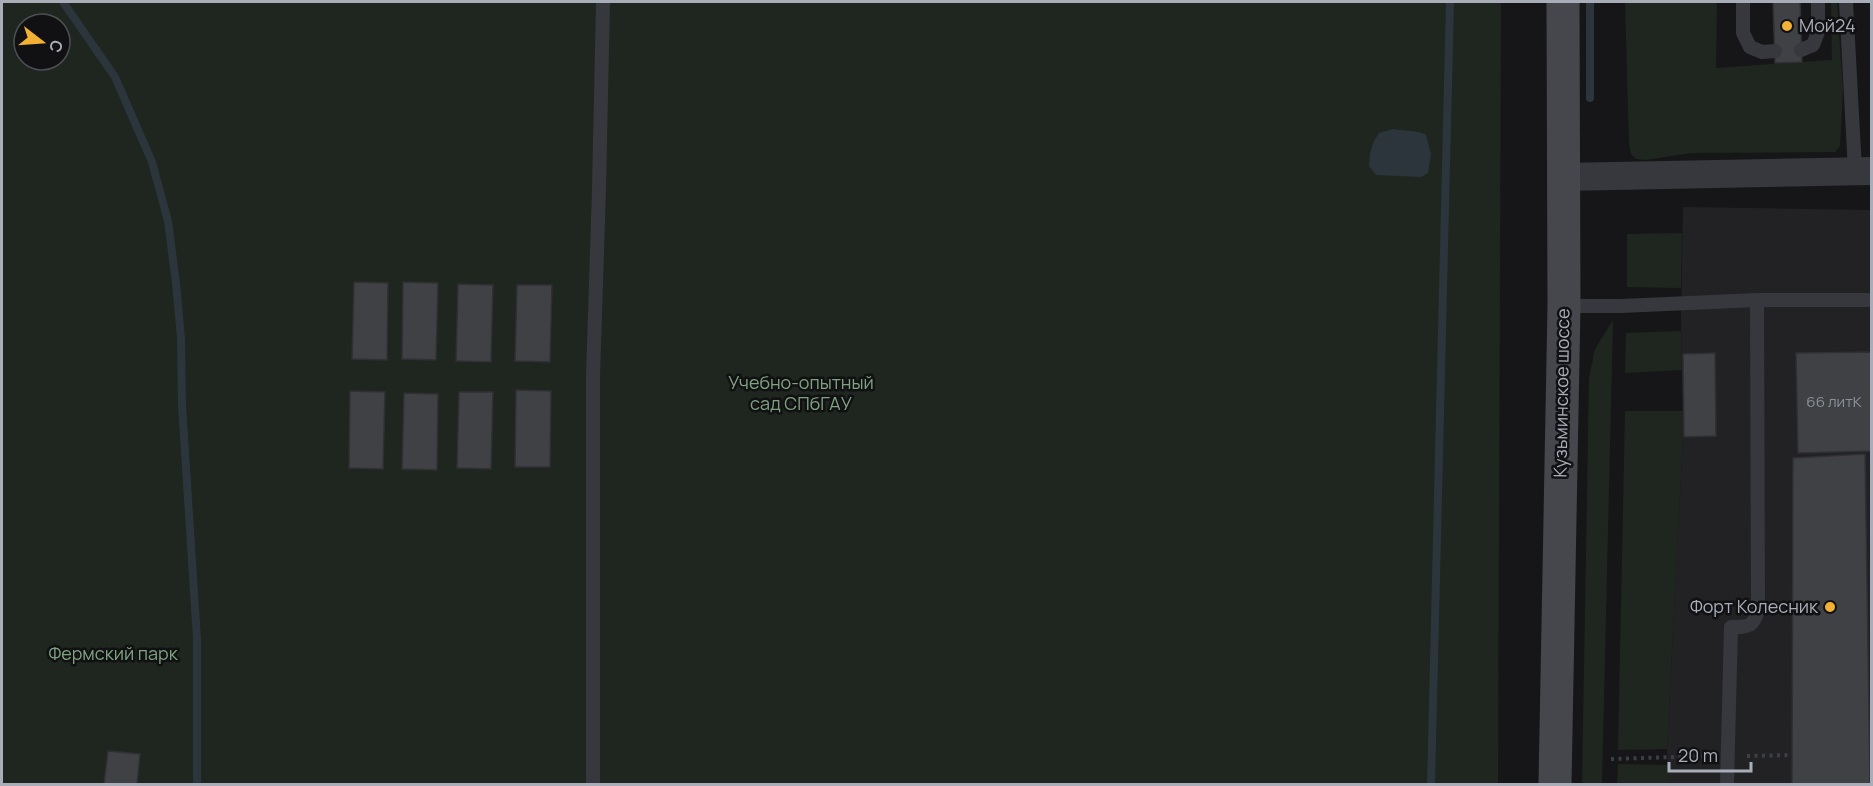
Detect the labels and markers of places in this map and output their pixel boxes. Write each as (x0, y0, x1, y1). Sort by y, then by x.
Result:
place label: Мой24 (1799, 13, 1856, 37)
marker: Мой24 (1780, 19, 1794, 33)
place label: Форт Колесник (1690, 594, 1819, 618)
marker: Форт Колесник (1823, 600, 1837, 614)

